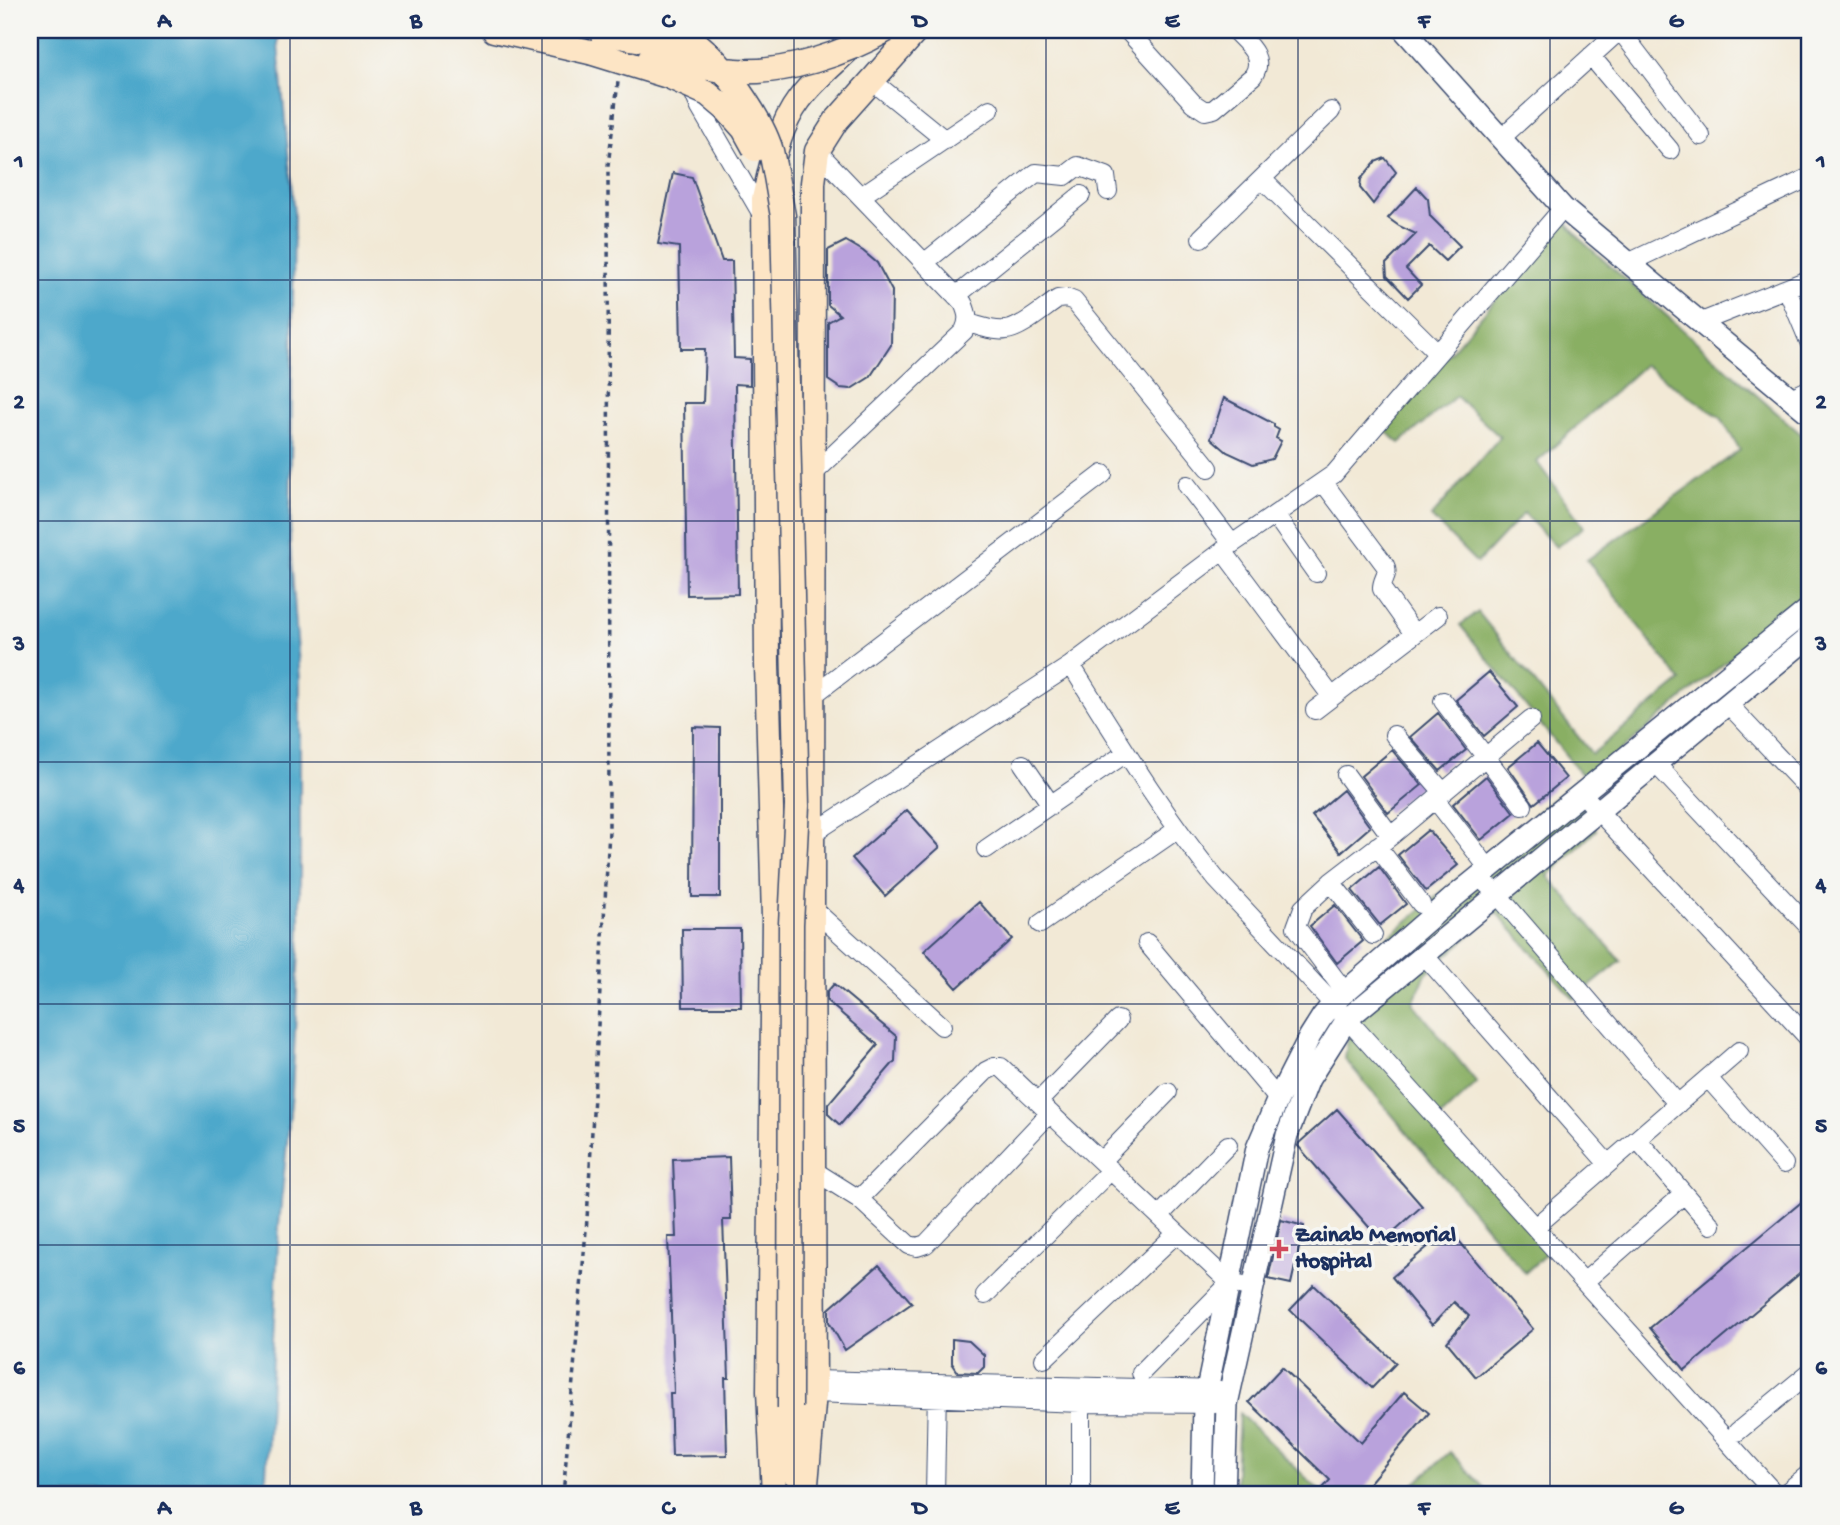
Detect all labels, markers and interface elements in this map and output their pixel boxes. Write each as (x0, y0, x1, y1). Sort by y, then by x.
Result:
text: A (156, 9, 172, 36)
text: B (409, 9, 423, 36)
text: C (662, 9, 677, 36)
text: D (911, 9, 929, 36)
text: E (1165, 9, 1181, 36)
text: F (1417, 9, 1432, 36)
text: G (1669, 9, 1685, 36)
text: 1 (13, 149, 24, 176)
text: 1 (1815, 149, 1826, 176)
text: 2 (13, 390, 25, 417)
text: 2 (1815, 390, 1827, 417)
text: 3 (12, 632, 25, 659)
text: 3 (1814, 632, 1827, 659)
text: 4 (13, 873, 25, 900)
text: 4 (1815, 873, 1827, 900)
text: 5 (13, 1114, 25, 1141)
text: 5 (1815, 1114, 1827, 1141)
place label: Zainab Memorial Hospital (1295, 1223, 1456, 1276)
marker: Zainab Memorial Hospital (1269, 1239, 1289, 1259)
text: 6 (13, 1356, 26, 1383)
text: 6 (1815, 1356, 1828, 1383)
text: A (156, 1496, 172, 1523)
text: B (409, 1496, 423, 1523)
text: C (662, 1496, 677, 1523)
text: D (911, 1496, 929, 1523)
text: E (1165, 1496, 1181, 1523)
text: F (1417, 1496, 1432, 1523)
text: G (1669, 1496, 1685, 1523)

